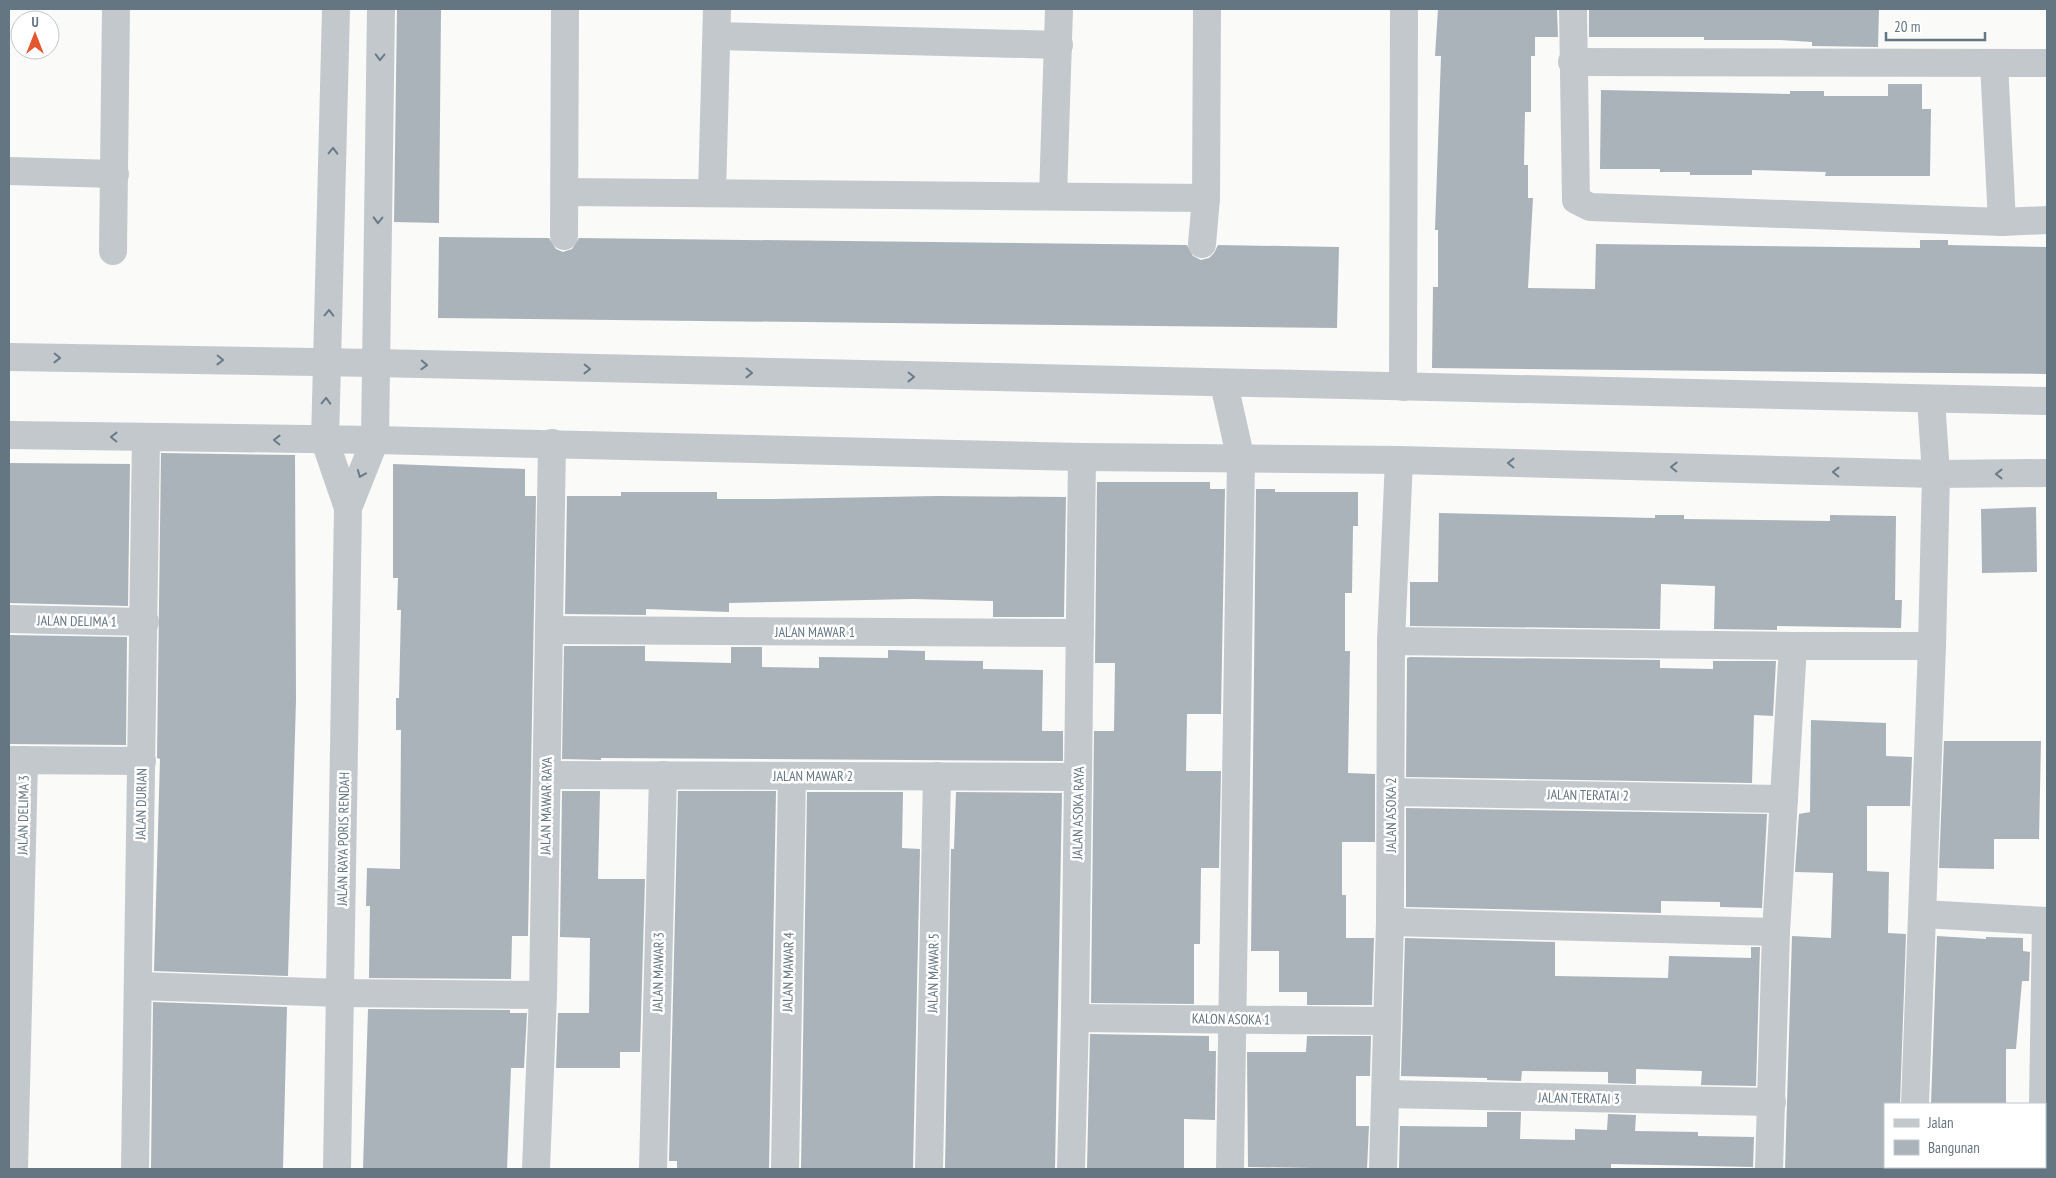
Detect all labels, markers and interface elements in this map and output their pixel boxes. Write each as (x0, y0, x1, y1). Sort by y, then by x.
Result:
north arrow (10, 10, 60, 60)
scale bar (1886, 10, 1985, 42)
text: U (31, 13, 39, 31)
text: 20 m (1894, 17, 1920, 36)
one-way arrow (375, 54, 385, 62)
one-way arrow (328, 146, 338, 154)
one-way arrow (372, 216, 383, 224)
one-way arrow (324, 309, 334, 316)
one-way arrow (54, 353, 62, 363)
one-way arrow (216, 355, 224, 365)
one-way arrow (420, 359, 428, 370)
one-way arrow (583, 364, 591, 374)
one-way arrow (745, 367, 753, 378)
one-way arrow (908, 371, 916, 382)
one-way arrow (321, 397, 332, 405)
one-way arrow (110, 432, 118, 442)
one-way arrow (272, 435, 280, 445)
one-way arrow (1507, 458, 1514, 468)
one-way arrow (1669, 462, 1677, 473)
one-way arrow (1832, 466, 1840, 477)
one-way arrow (357, 469, 368, 478)
one-way arrow (1994, 469, 2002, 479)
street label: JALAN DELIMA 1 (36, 611, 117, 631)
street label: JALAN MAWAR 1 (774, 623, 855, 641)
street label: JALAN MAWAR RAYA (536, 756, 556, 856)
street label: JALAN ASOKA RAYA (1068, 766, 1088, 861)
street label: JALAN MAWAR 2 (772, 767, 853, 785)
street label: JALAN DURIAN (131, 768, 151, 841)
street label: JALAN RAYA PORIS RENDAH (333, 772, 353, 907)
street label: JALAN DELIMA 3 (13, 775, 33, 856)
street label: JALAN ASOKA 2 (1382, 778, 1400, 853)
street label: JALAN TERATAI 2 (1546, 785, 1629, 805)
street label: JALAN MAWAR 4 (778, 931, 798, 1013)
street label: JALAN MAWAR 3 (648, 932, 668, 1013)
street label: JALAN MAWAR 5 (923, 933, 943, 1014)
street label: KALON ASOKA 1 (1192, 1009, 1270, 1029)
street label: JALAN TERATAI 3 (1537, 1088, 1620, 1108)
legend (1884, 1103, 2046, 1168)
text: Jalan (1927, 1113, 1954, 1132)
text: Bangunan (1928, 1138, 1980, 1157)

